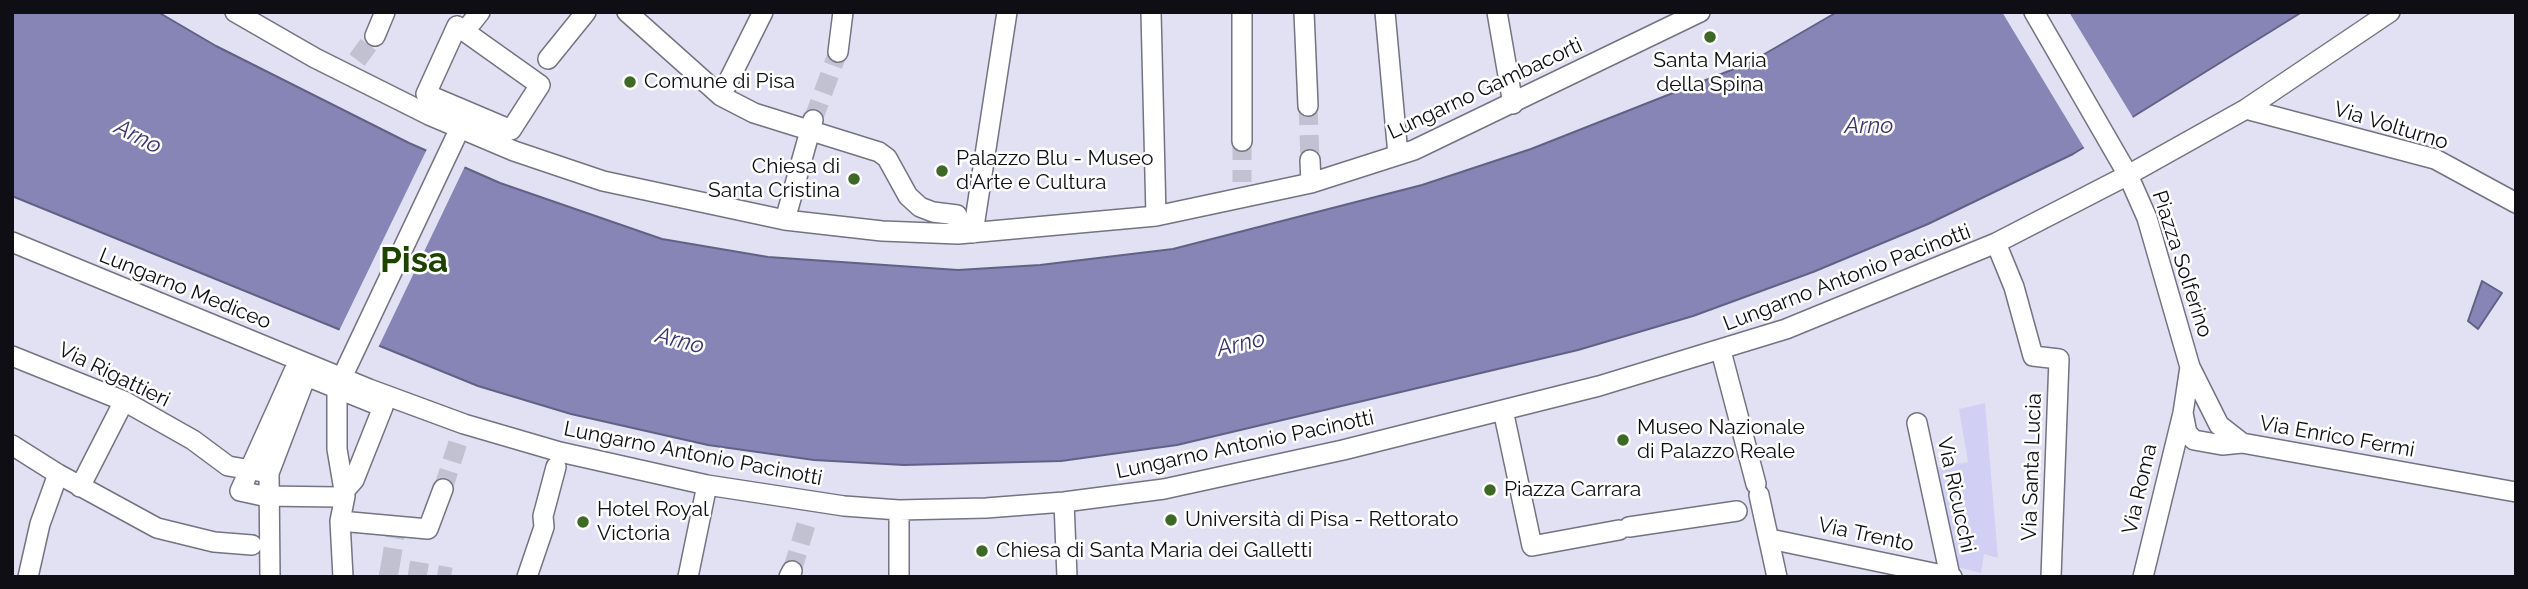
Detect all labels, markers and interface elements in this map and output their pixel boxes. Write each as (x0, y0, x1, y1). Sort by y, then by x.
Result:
marker: Santa Maria della Spina (1702, 29, 1718, 45)
street label: Lungarno Gambacorti (1384, 33, 1586, 145)
place label: Santa Maria della Spina (1653, 48, 1767, 98)
place label: Comune di Pisa (644, 69, 795, 95)
marker: Comune di Pisa (622, 74, 638, 90)
street label: Via Volturno (2331, 97, 2451, 155)
water label: Arno (1845, 112, 1893, 140)
water label: Arno (110, 114, 166, 160)
place label: Palazzo Blu - Museo d'Arte e Cultura (956, 146, 1153, 196)
place label: Chiesa di Santa Cristina (708, 154, 840, 204)
marker: Palazzo Blu - Museo d'Arte e Cultura (934, 163, 950, 179)
marker: Chiesa di Santa Cristina (846, 171, 862, 187)
street label: Piazza Solferino (2146, 187, 2218, 341)
street label: Lungarno Antonio Pacinotti (1720, 219, 1974, 337)
district label: Pisa (380, 240, 448, 282)
street label: Lungarno Mediceo (95, 243, 275, 335)
water label: Arno (653, 322, 707, 360)
water label: Arno (1214, 325, 1268, 363)
street label: Via Rigattieri (54, 337, 174, 413)
street label: Via Santa Lucia (2017, 393, 2047, 541)
street label: Lungarno Antonio Pacinotti (1114, 405, 1376, 485)
street label: Via Enrico Fermi (2257, 411, 2417, 463)
place label: Museo Nazionale di Palazzo Reale (1637, 415, 1805, 465)
street label: Lungarno Antonio Pacinotti (562, 417, 824, 491)
marker: Museo Nazionale di Palazzo Reale (1615, 432, 1631, 448)
street label: Via Ricucchi (1931, 435, 1981, 555)
street label: Via Roma (2117, 441, 2163, 537)
place label: Piazza Carrara (1504, 477, 1641, 503)
marker: Piazza Carrara (1482, 482, 1498, 498)
place label: Hotel Royal Victoria (597, 497, 709, 547)
place label: Università di Pisa - Rettorato (1185, 507, 1458, 533)
marker: Università di Pisa - Rettorato (1163, 512, 1179, 528)
street label: Via Trento (1816, 513, 1916, 557)
marker: Hotel Royal Victoria (575, 514, 591, 530)
place label: Chiesa di Santa Maria dei Galletti (996, 538, 1312, 564)
marker: Chiesa di Santa Maria dei Galletti (974, 543, 990, 559)

